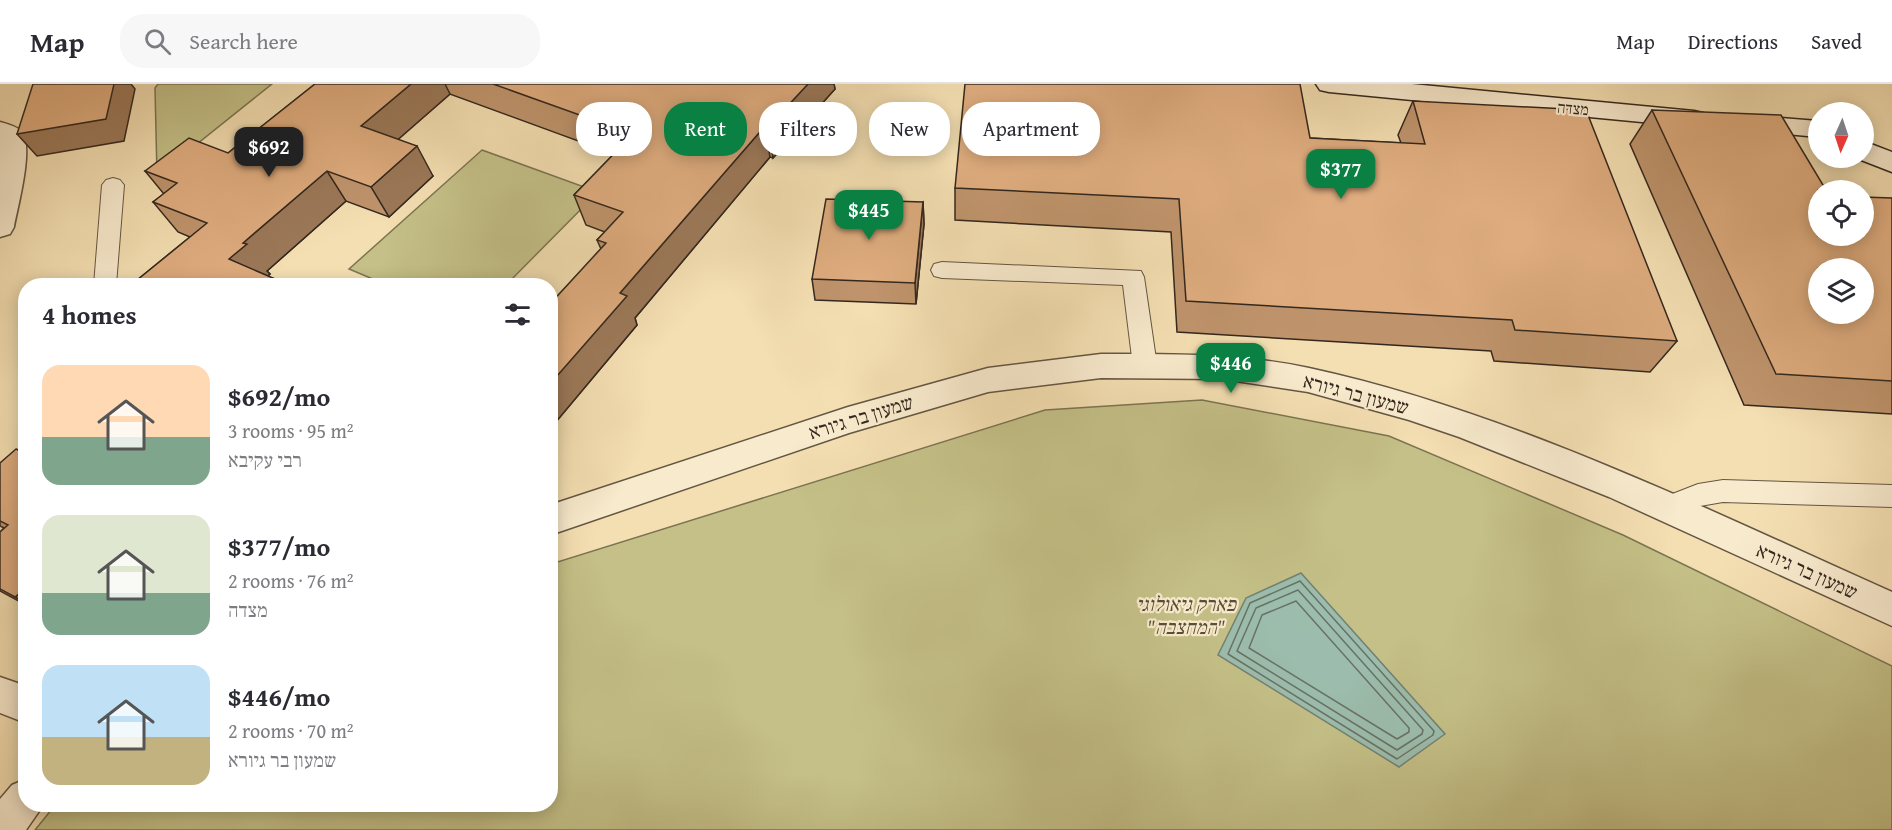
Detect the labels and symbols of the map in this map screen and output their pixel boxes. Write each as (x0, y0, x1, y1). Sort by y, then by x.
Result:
street label: מצדה (1556, 95, 1590, 121)
north arrow (1808, 102, 1874, 168)
pin: $692 (233, 127, 305, 178)
pin: $377 (1305, 149, 1377, 200)
pin: $445 (833, 190, 905, 241)
pin: $446 (1195, 343, 1267, 394)
street label: שמעון בר גיורא (1300, 365, 1412, 422)
street label: שמעון בר גיורא (805, 387, 917, 446)
street label: שמעון בר גיורא (1752, 535, 1863, 606)
park label: פארק גיאולוגי "המחצבה" (1136, 589, 1237, 641)

